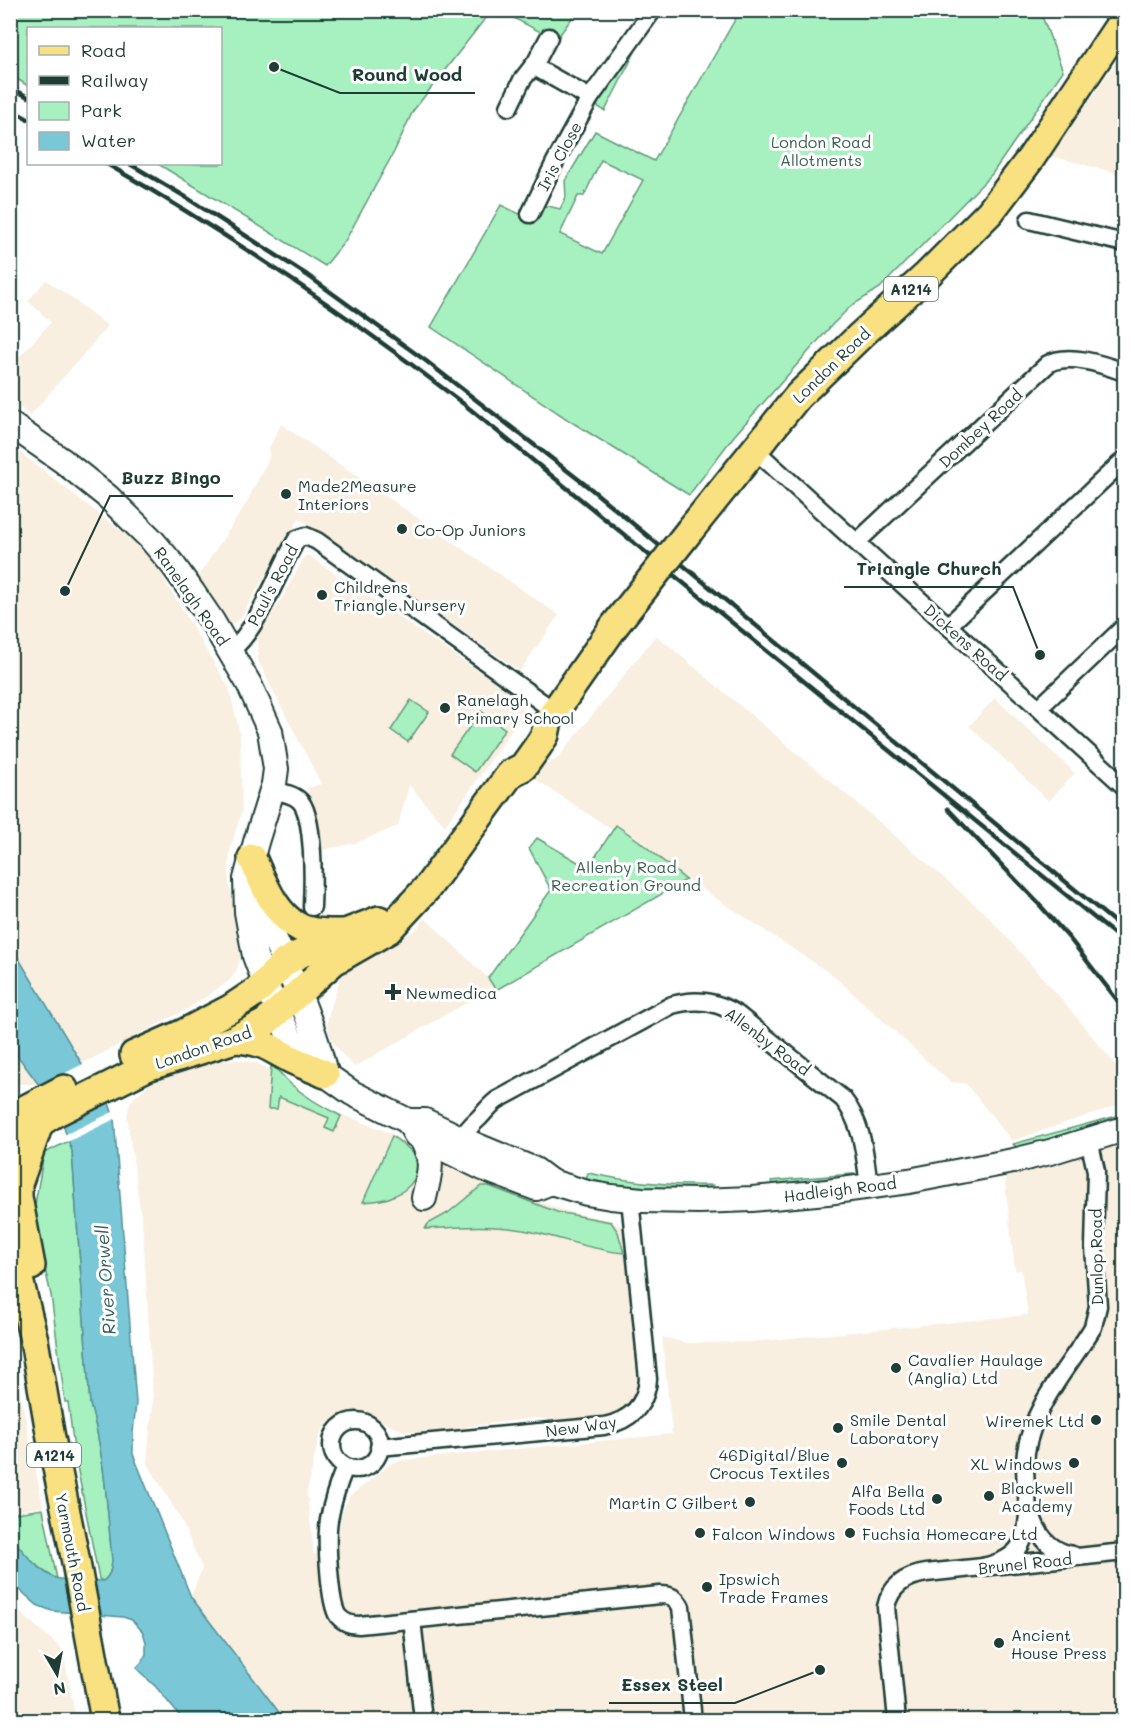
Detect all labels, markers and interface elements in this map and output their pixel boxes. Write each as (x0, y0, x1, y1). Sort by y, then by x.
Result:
legend (27, 27, 222, 165)
text: Road (81, 38, 126, 62)
callout: Round Wood (340, 57, 475, 93)
text: Round Wood (352, 62, 462, 86)
text: Railway (81, 68, 148, 92)
text: Park (81, 98, 122, 122)
street label: Iris Close (532, 118, 586, 194)
text: Water (81, 128, 136, 152)
park label: London Road Allotments (771, 131, 871, 170)
road number: A1214 (884, 277, 938, 301)
street label: London Road (788, 323, 874, 407)
street label: Dombey Road (934, 384, 1026, 472)
callout: Buzz Bingo (110, 460, 233, 496)
text: Buzz Bingo (121, 465, 221, 489)
place label: Made2Measure Interiors (298, 475, 417, 514)
marker: Made2Measure Interiors (279, 487, 293, 501)
place label: Co-Op Juniors (414, 519, 526, 540)
marker: Co-Op Juniors (395, 522, 409, 536)
street label: Paul's Road (242, 541, 302, 629)
street label: Ranelagh Road (150, 542, 234, 650)
callout: Triangle Church (844, 551, 1013, 587)
text: Triangle Church (856, 556, 1002, 580)
place label: Childrens Triangle Nursery (334, 576, 466, 615)
marker: Childrens Triangle Nursery (315, 588, 329, 602)
street label: Dickens Road (920, 599, 1012, 685)
place label: Ranelagh Primary School (457, 689, 574, 728)
marker: Ranelagh Primary School (438, 701, 452, 715)
park label: Allenby Road Recreation Ground (551, 856, 701, 895)
place label: Newmedica (406, 982, 497, 1003)
marker: Newmedica (384, 983, 402, 1001)
street label: Allenby Road (721, 1002, 815, 1080)
street label: London Road (152, 1021, 254, 1073)
street label: Hadleigh Road (782, 1172, 898, 1206)
street label: Dunlop Road (1085, 1208, 1107, 1306)
water label: River Orwell (89, 1224, 121, 1336)
place label: Cavalier Haulage (Anglia) Ltd (908, 1349, 1043, 1388)
marker: Cavalier Haulage (Anglia) Ltd (889, 1361, 903, 1375)
place label: Smile Dental Laboratory (850, 1409, 946, 1448)
place label: Wiremek Ltd (985, 1410, 1084, 1431)
street label: New Way (544, 1411, 618, 1441)
marker: Wiremek Ltd (1089, 1413, 1103, 1427)
marker: Smile Dental Laboratory (831, 1421, 845, 1435)
road number: A1214 (27, 1443, 81, 1467)
place label: 46Digital/Blue Crocus Textiles (709, 1444, 830, 1483)
place label: XL Windows (970, 1453, 1062, 1474)
marker: 46Digital/Blue Crocus Textiles (835, 1456, 849, 1470)
marker: XL Windows (1067, 1456, 1081, 1470)
place label: Blackwell Academy (1001, 1477, 1073, 1516)
place label: Alfa Bella Foods Ltd (848, 1480, 925, 1519)
marker: Blackwell Academy (982, 1489, 996, 1503)
street label: Yarmouth Road (51, 1491, 95, 1613)
place label: Martin C Gilbert (609, 1492, 738, 1513)
marker: Alfa Bella Foods Ltd (930, 1492, 944, 1506)
marker: Martin C Gilbert (743, 1495, 757, 1509)
place label: Falcon Windows (712, 1523, 835, 1544)
place label: Fuchsia Homecare Ltd (862, 1523, 1037, 1544)
marker: Falcon Windows (693, 1526, 707, 1540)
marker: Fuchsia Homecare Ltd (843, 1526, 857, 1540)
street label: Brunel Road (977, 1548, 1073, 1578)
place label: Ipswich Trade Frames (719, 1568, 828, 1607)
marker: Ipswich Trade Frames (700, 1580, 714, 1594)
place label: Ancient House Press (1011, 1624, 1107, 1663)
marker: Ancient House Press (992, 1636, 1006, 1650)
north arrow (27, 1644, 87, 1704)
callout: Essex Steel (609, 1667, 735, 1703)
text: Essex Steel (621, 1672, 723, 1696)
text: N (52, 1678, 68, 1701)

